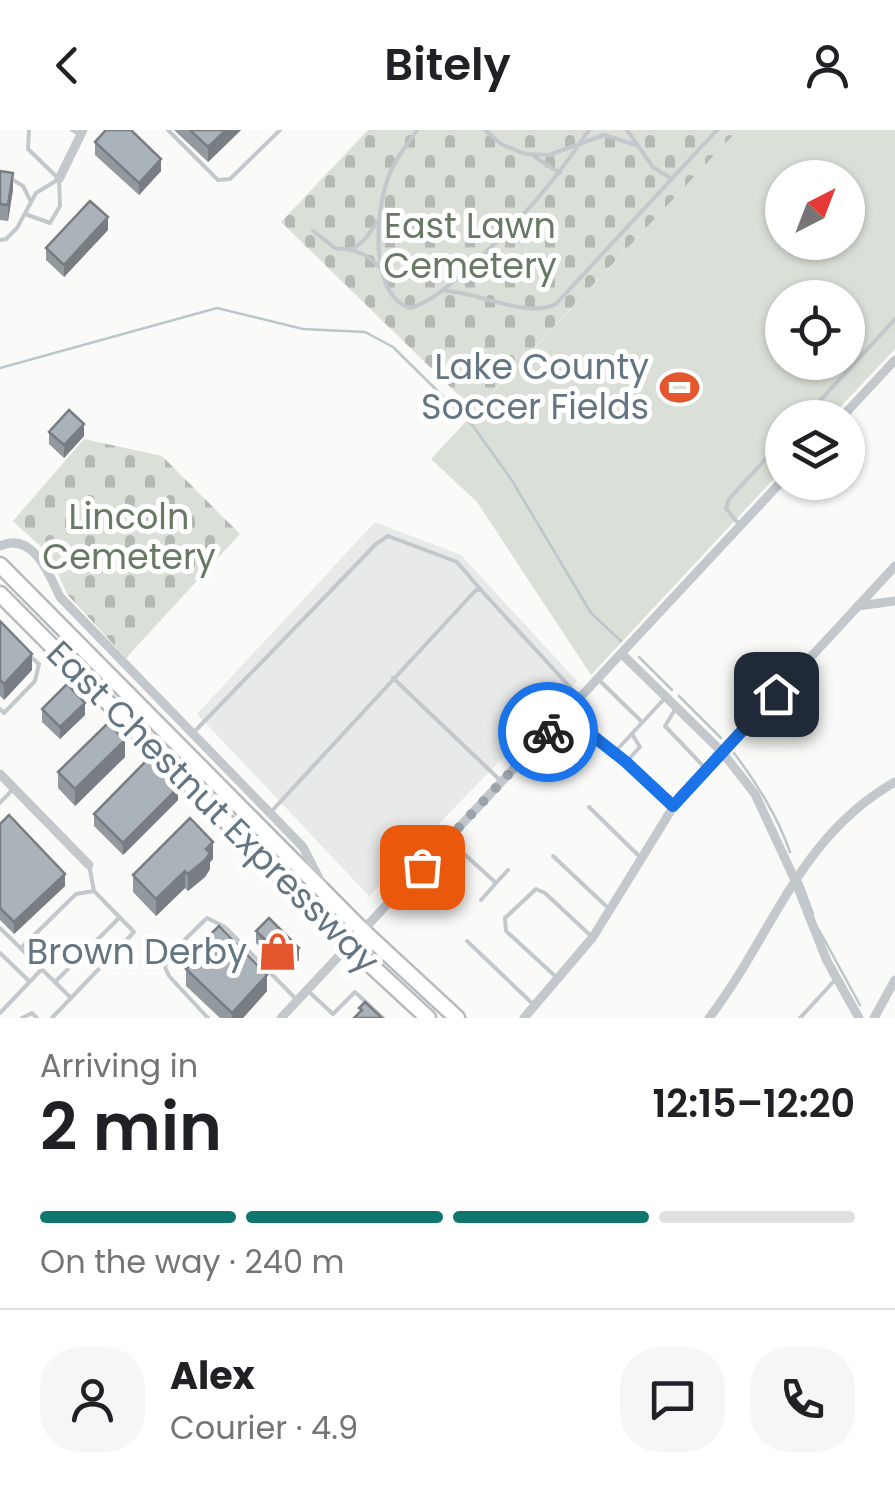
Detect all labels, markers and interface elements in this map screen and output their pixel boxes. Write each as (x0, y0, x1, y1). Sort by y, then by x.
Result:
text: Bitely (384, 33, 511, 96)
icon: back (40, 38, 95, 93)
icon: person (800, 38, 855, 93)
north arrow (765, 160, 865, 260)
map controls (765, 160, 865, 500)
park label: East Lawn Cemetery (383, 201, 557, 290)
button: locate (765, 280, 865, 380)
place label: Lake County Soccer Fields (421, 342, 649, 431)
sports icon: Lake County Soccer Fields (658, 366, 700, 408)
button: layers (765, 400, 865, 500)
park label: Lincoln Cemetery (42, 492, 216, 581)
street label: East Chestnut Expressway (36, 629, 391, 984)
pin (734, 652, 819, 737)
icon: home (749, 667, 804, 722)
courier (498, 682, 598, 782)
icon: bike (521, 705, 576, 760)
pin (380, 825, 465, 910)
icon: bag (395, 840, 450, 895)
place label: Brown Derby (27, 927, 247, 976)
shop icon: Brown Derby (256, 931, 298, 973)
text: Arriving in (40, 1043, 198, 1088)
text: 12:15–12:20 (653, 1077, 855, 1130)
text: 2 min (40, 1082, 222, 1173)
text: On the way · 240 m (40, 1239, 345, 1284)
button: person (40, 1347, 145, 1452)
button: chat (620, 1347, 725, 1452)
button: phone (750, 1347, 855, 1452)
text: Alex (170, 1349, 255, 1402)
text: Courier · 4.9 (170, 1405, 358, 1450)

